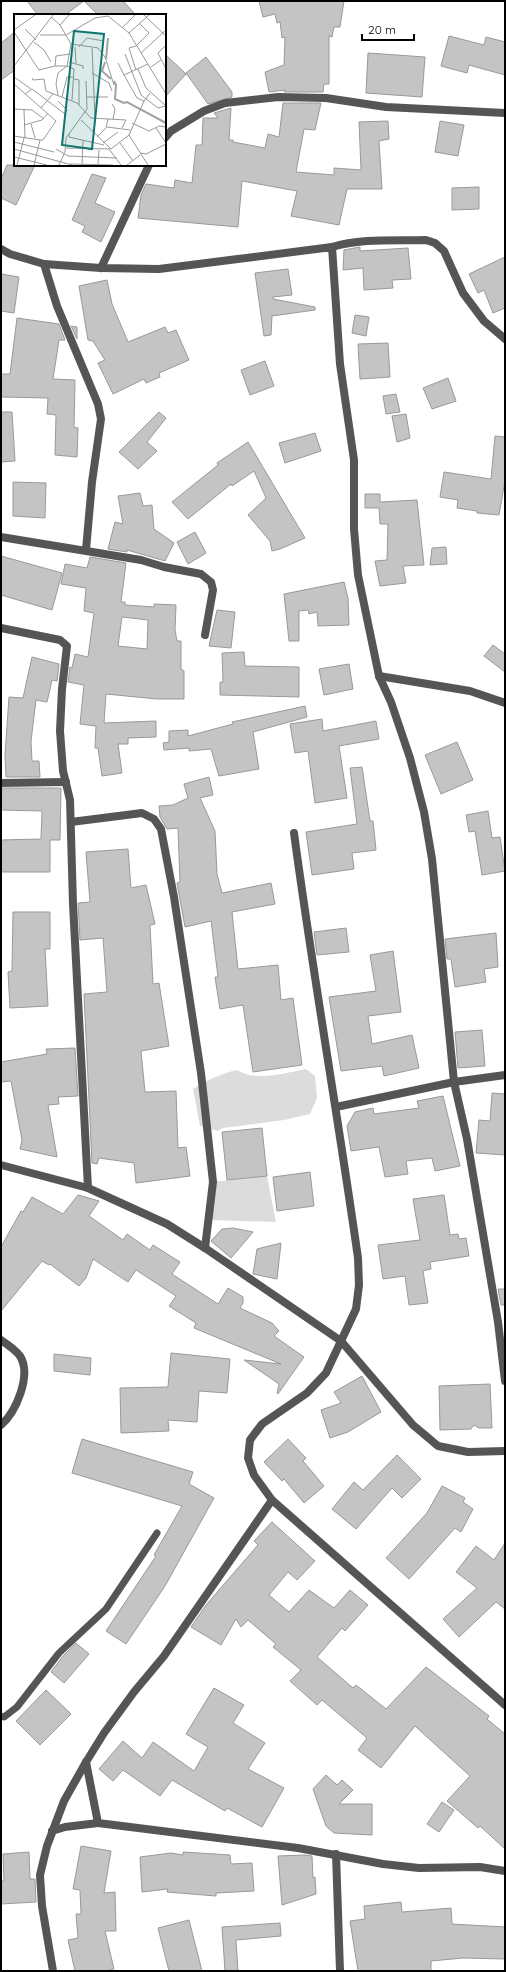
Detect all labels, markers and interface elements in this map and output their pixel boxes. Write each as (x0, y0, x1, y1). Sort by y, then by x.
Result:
inset map (14, 14, 166, 166)
scale bar (362, 16, 414, 42)
text: 20 m (368, 22, 396, 37)

